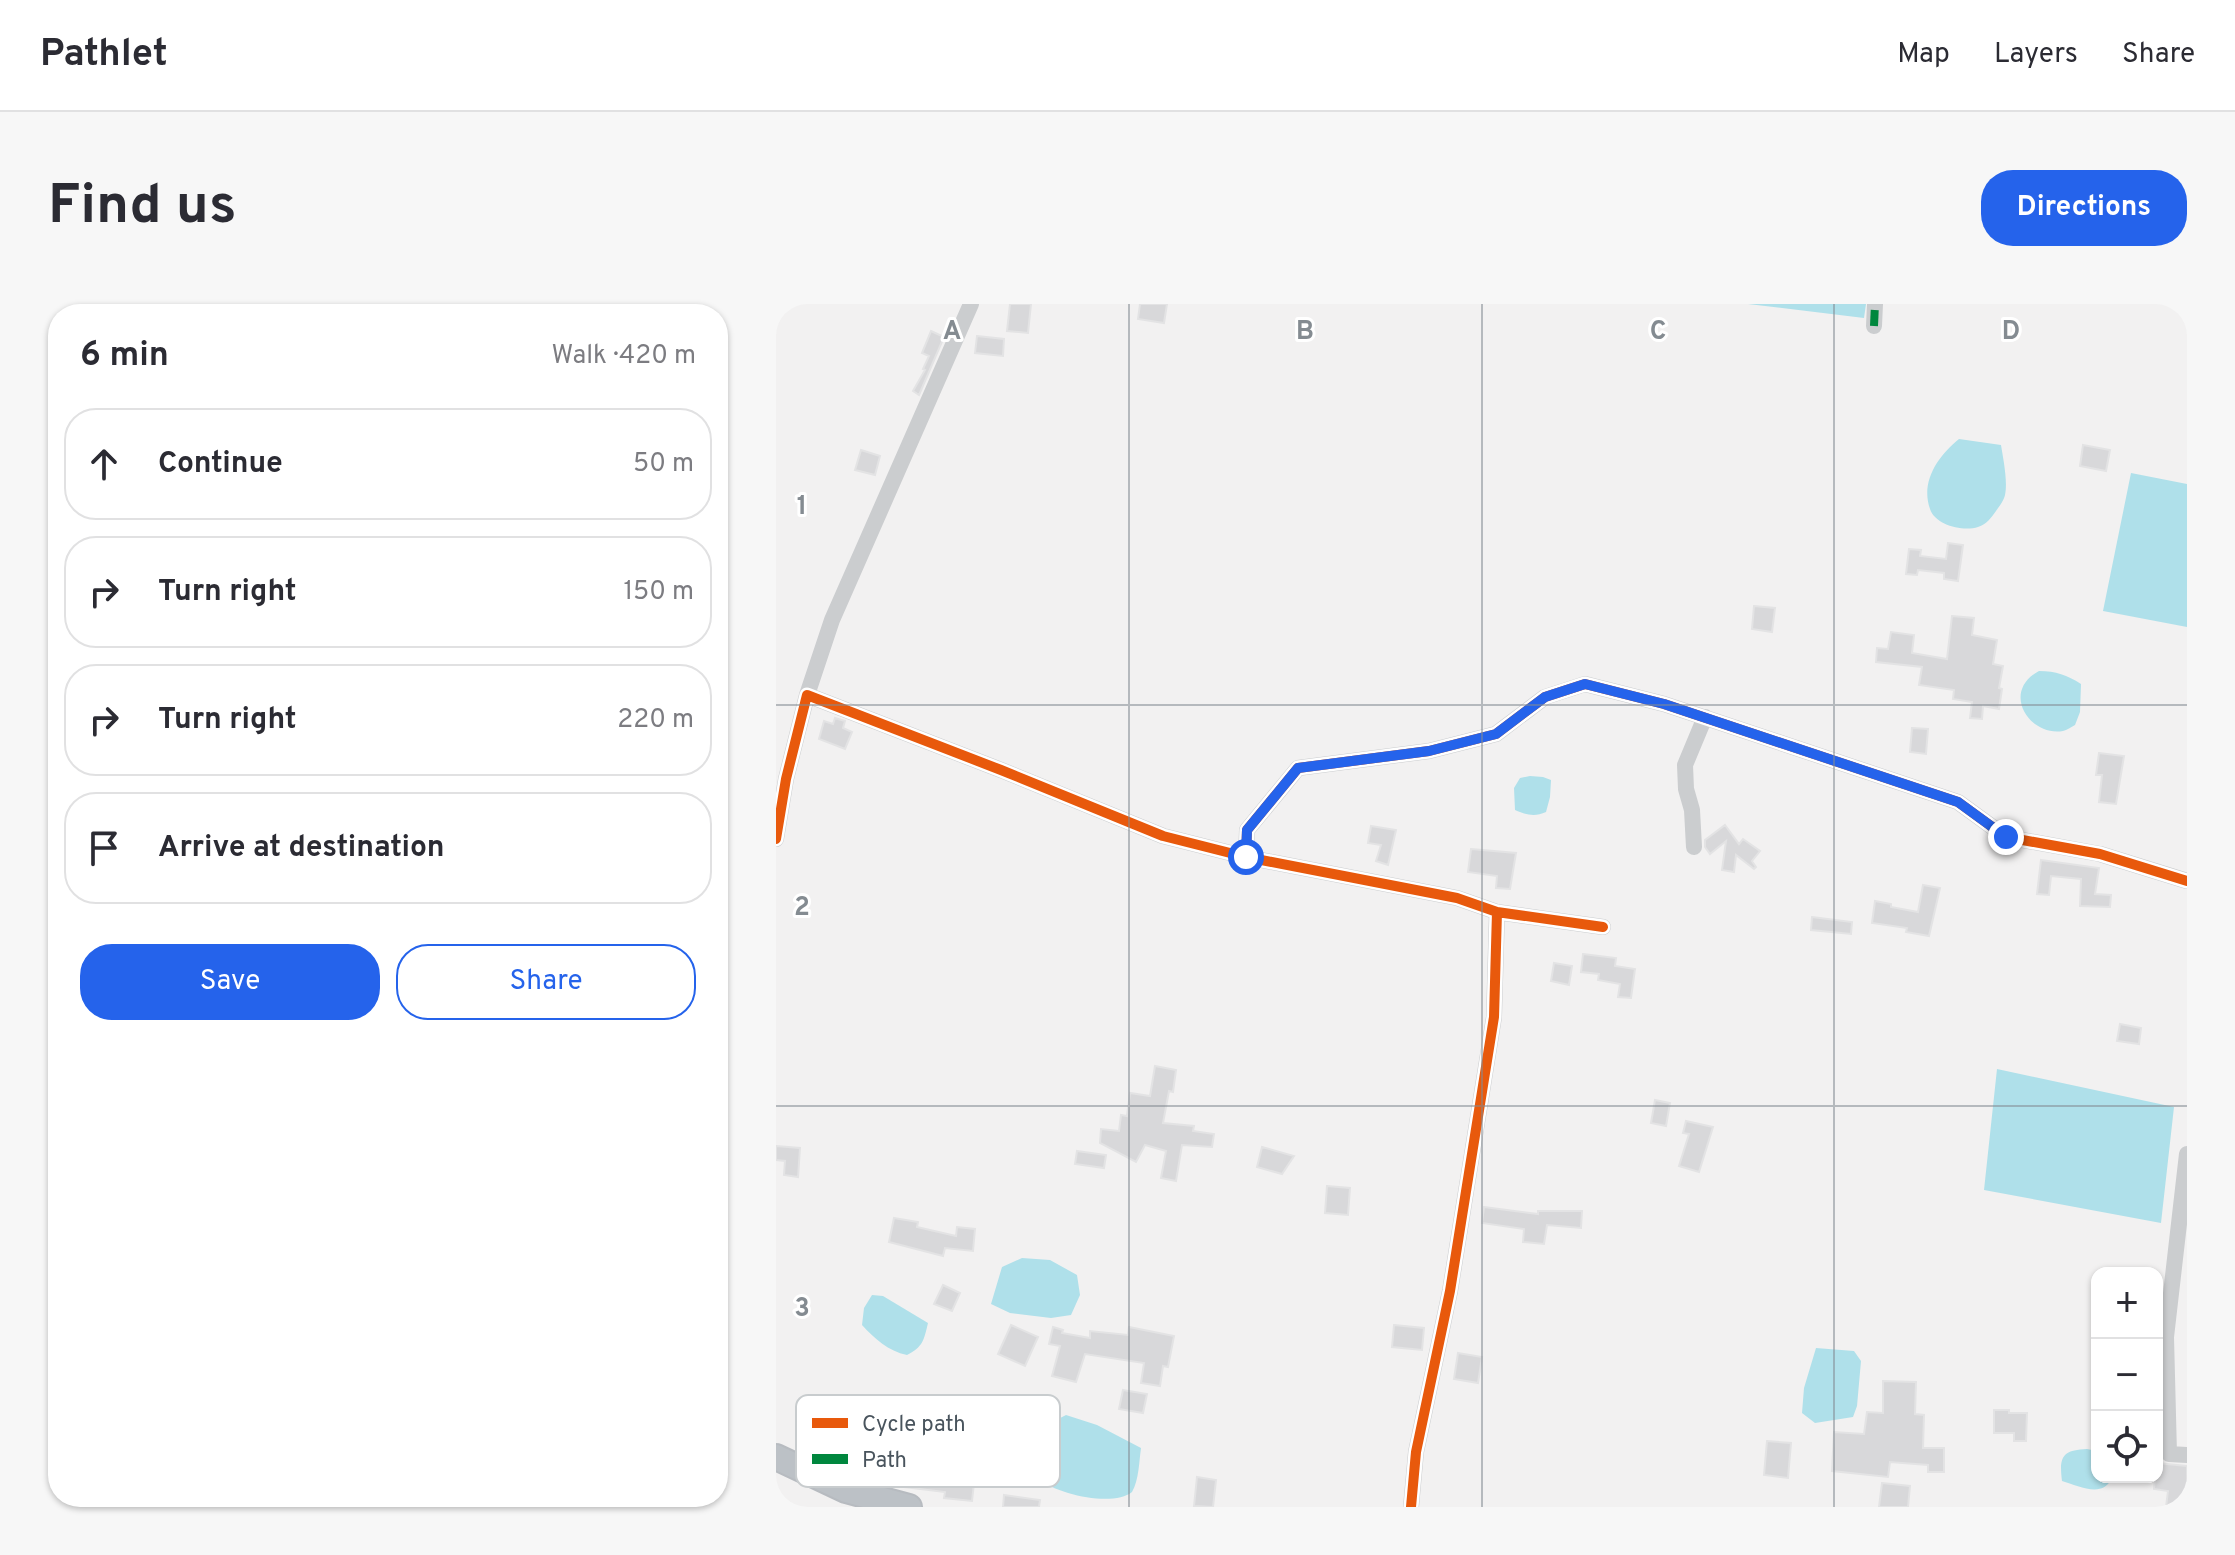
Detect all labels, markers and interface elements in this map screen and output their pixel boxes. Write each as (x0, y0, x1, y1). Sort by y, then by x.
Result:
text: Pathlet (40, 31, 168, 80)
text: Map (1897, 37, 1950, 73)
text: Layers (1994, 37, 2078, 73)
text: Share (2122, 37, 2195, 73)
button: Directions (1981, 170, 2187, 246)
text: Find us (48, 173, 237, 243)
text: A (943, 316, 961, 349)
text: B (1296, 316, 1314, 349)
text: C (1650, 316, 1666, 349)
text: D (2002, 316, 2020, 349)
text: 6 min (80, 335, 169, 378)
text: Walk · 420 m (551, 340, 696, 373)
icon: ahead (82, 442, 126, 486)
text: Continue (158, 446, 283, 483)
text: 50 m (633, 448, 694, 481)
text: 1 (797, 491, 807, 524)
icon: right (82, 570, 126, 614)
text: Turn right (158, 574, 296, 611)
text: 150 m (623, 576, 694, 609)
icon: right (82, 698, 126, 742)
text: Turn right (158, 702, 296, 739)
text: 220 m (617, 704, 694, 737)
route end (1988, 819, 2024, 855)
icon: arrive (82, 826, 126, 870)
text: Arrive at destination (158, 830, 444, 867)
route start (1228, 839, 1264, 875)
text: 2 (794, 892, 810, 925)
button: Save (80, 944, 380, 1020)
button: Share (396, 944, 696, 1020)
map controls (2091, 1267, 2163, 1483)
button: + (2091, 1267, 2163, 1339)
text: 3 (794, 1293, 810, 1326)
button: − (2091, 1339, 2163, 1411)
legend (796, 1395, 1060, 1487)
button: locate (2091, 1411, 2163, 1483)
text: Cycle path (862, 1412, 966, 1439)
text: Path (862, 1448, 907, 1475)

